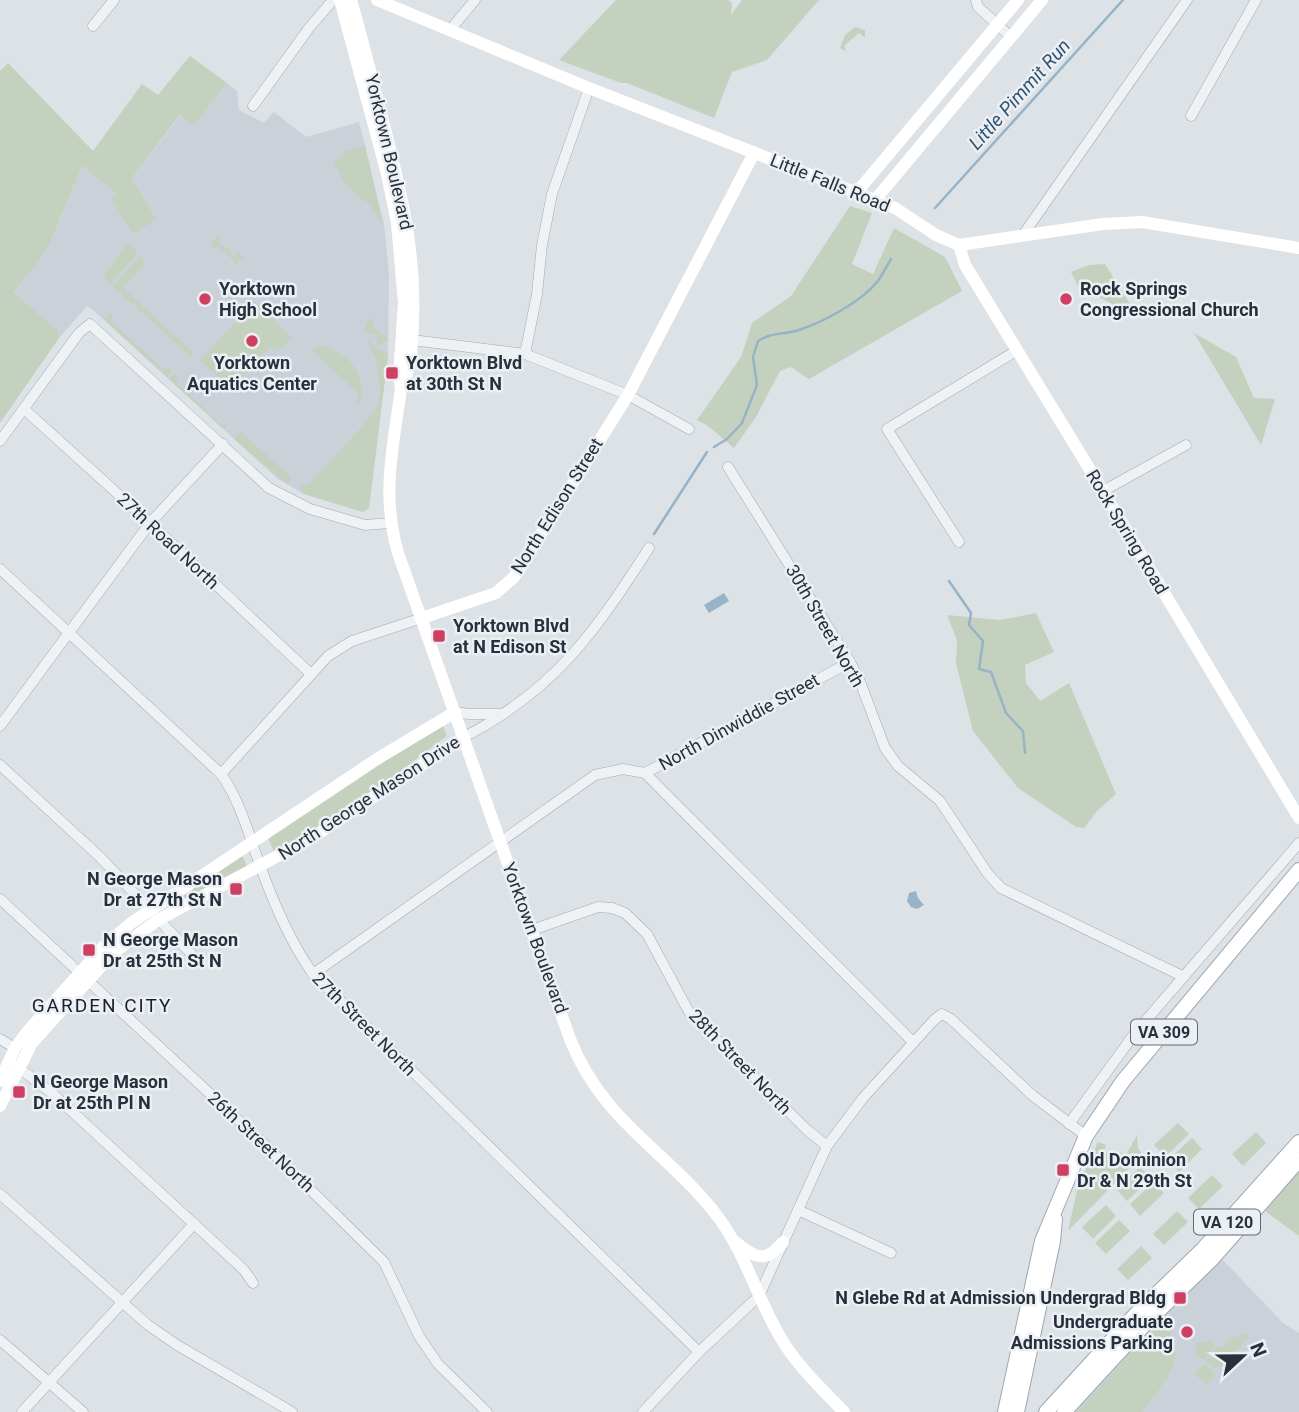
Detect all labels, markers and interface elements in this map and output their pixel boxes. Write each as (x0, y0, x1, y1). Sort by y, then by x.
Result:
water label: Little Pimmit Run (964, 34, 1075, 154)
street label: Yorktown Boulevard (361, 72, 418, 232)
street label: Little Falls Road (767, 149, 893, 216)
place label: Yorktown High School (219, 278, 317, 320)
place label: Rock Springs Congressional Church (1080, 278, 1259, 320)
marker: Yorktown High School (197, 291, 213, 307)
marker: Rock Springs Congressional Church (1058, 291, 1074, 307)
marker: Yorktown Aquatics Center (244, 333, 260, 349)
place label: Yorktown Aquatics Center (187, 352, 317, 394)
place label: Yorktown Blvd at 30th St N (406, 352, 522, 394)
marker: Yorktown Blvd at 30th St N (384, 365, 400, 381)
street label: North Edison Street (506, 434, 607, 577)
street label: Rock Spring Road (1082, 466, 1173, 598)
street label: 27th Road North (113, 488, 224, 593)
street label: 30th Street North (782, 561, 869, 691)
place label: Yorktown Blvd at N Edison St (453, 615, 569, 657)
marker: Yorktown Blvd at N Edison St (431, 628, 447, 644)
street label: North Dinwiddie Street (655, 669, 823, 774)
street label: North George Mason Drive (274, 731, 463, 864)
street label: Yorktown Boulevard (498, 859, 573, 1016)
place label: N George Mason Dr at 27th St N (87, 868, 222, 910)
marker: N George Mason Dr at 27th St N (228, 881, 244, 897)
place label: N George Mason Dr at 25th St N (103, 929, 238, 971)
marker: N George Mason Dr at 25th St N (81, 942, 97, 958)
street label: 27th Street North (308, 967, 421, 1080)
district label: GARDEN CITY (32, 994, 172, 1017)
street label: 28th Street North (685, 1005, 796, 1119)
road number: VA 309 (1131, 1020, 1197, 1044)
place label: N George Mason Dr at 25th Pl N (33, 1071, 168, 1113)
marker: N George Mason Dr at 25th Pl N (11, 1084, 27, 1100)
street label: 26th Street North (204, 1087, 319, 1196)
place label: Old Dominion Dr & N 29th St (1077, 1149, 1192, 1191)
marker: Old Dominion Dr & N 29th St (1055, 1162, 1071, 1178)
road number: VA 120 (1194, 1210, 1260, 1234)
place label: N Glebe Rd at Admission Undergrad Bldg (835, 1287, 1166, 1308)
marker: N Glebe Rd at Admission Undergrad Bldg (1172, 1290, 1188, 1306)
place label: Undergraduate Admissions Parking (1011, 1311, 1173, 1353)
north arrow (1208, 1321, 1278, 1391)
marker: Undergraduate Admissions Parking (1179, 1324, 1195, 1340)
text: N (1245, 1339, 1271, 1360)

